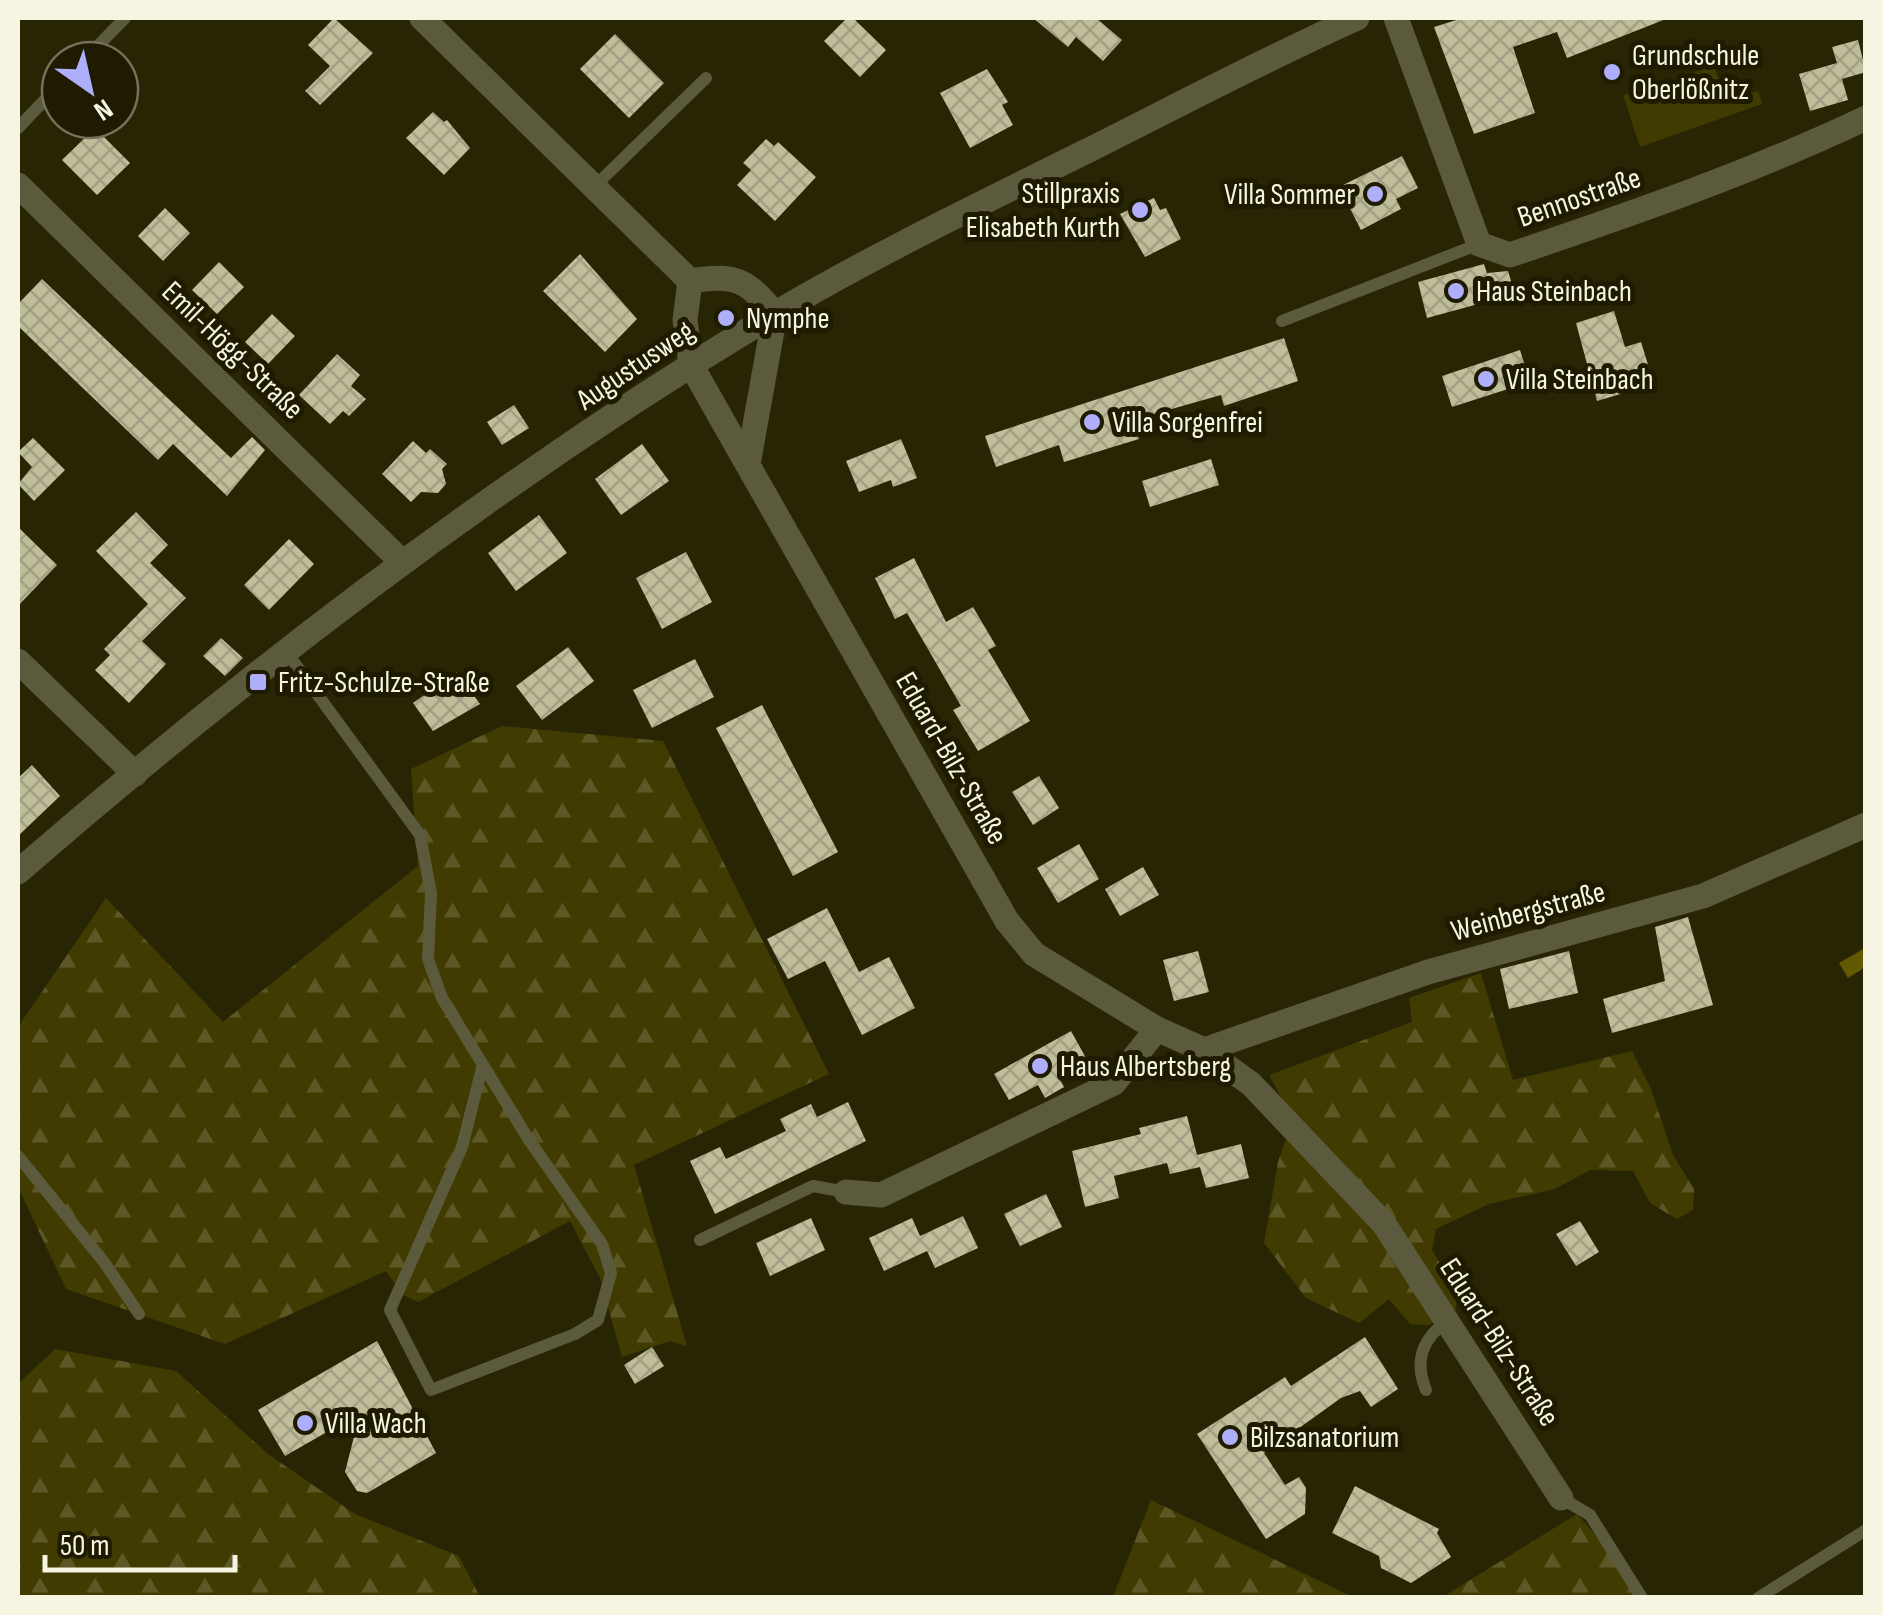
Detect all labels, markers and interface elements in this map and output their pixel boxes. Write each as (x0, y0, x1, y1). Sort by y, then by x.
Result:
place label: Grundschule Oberlößnitz (1632, 38, 1759, 108)
north arrow (40, 40, 140, 140)
marker: Grundschule Oberlößnitz (1601, 61, 1623, 83)
text: N (88, 92, 119, 127)
street label: Bennostraße (1513, 160, 1646, 236)
place label: Stillpraxis Elisabeth Kurth (966, 176, 1120, 246)
place label: Villa Sommer (1224, 177, 1355, 213)
marker: Villa Sommer (1364, 183, 1386, 205)
marker: Stillpraxis Elisabeth Kurth (1129, 199, 1151, 221)
street label: Emil-Högg-Straße (154, 274, 311, 427)
place label: Haus Steinbach (1476, 274, 1632, 310)
marker: Haus Steinbach (1445, 280, 1467, 302)
place label: Nymphe (746, 301, 829, 337)
marker: Nymphe (715, 307, 737, 329)
street label: Augustusweg (569, 313, 701, 419)
place label: Villa Steinbach (1506, 362, 1654, 398)
marker: Villa Steinbach (1475, 368, 1497, 390)
place label: Villa Sorgenfrei (1112, 405, 1263, 441)
marker: Villa Sorgenfrei (1081, 411, 1103, 433)
place label: Fritz-Schulze-Straße (278, 665, 490, 701)
street label: Eduard-Bilz-Straße (887, 666, 1015, 851)
marker: Fritz-Schulze-Straße (247, 671, 269, 693)
street label: Weinbergstraße (1447, 874, 1609, 950)
place label: Haus Albertsberg (1060, 1049, 1231, 1085)
marker: Haus Albertsberg (1029, 1055, 1051, 1077)
street label: Eduard-Bilz-Straße (1432, 1252, 1567, 1433)
place label: Villa Wach (325, 1406, 427, 1442)
marker: Villa Wach (294, 1412, 316, 1434)
place label: Bilzsanatorium (1250, 1420, 1399, 1456)
marker: Bilzsanatorium (1219, 1426, 1241, 1448)
scale bar (45, 1510, 235, 1572)
text: 50 m (60, 1528, 109, 1564)

